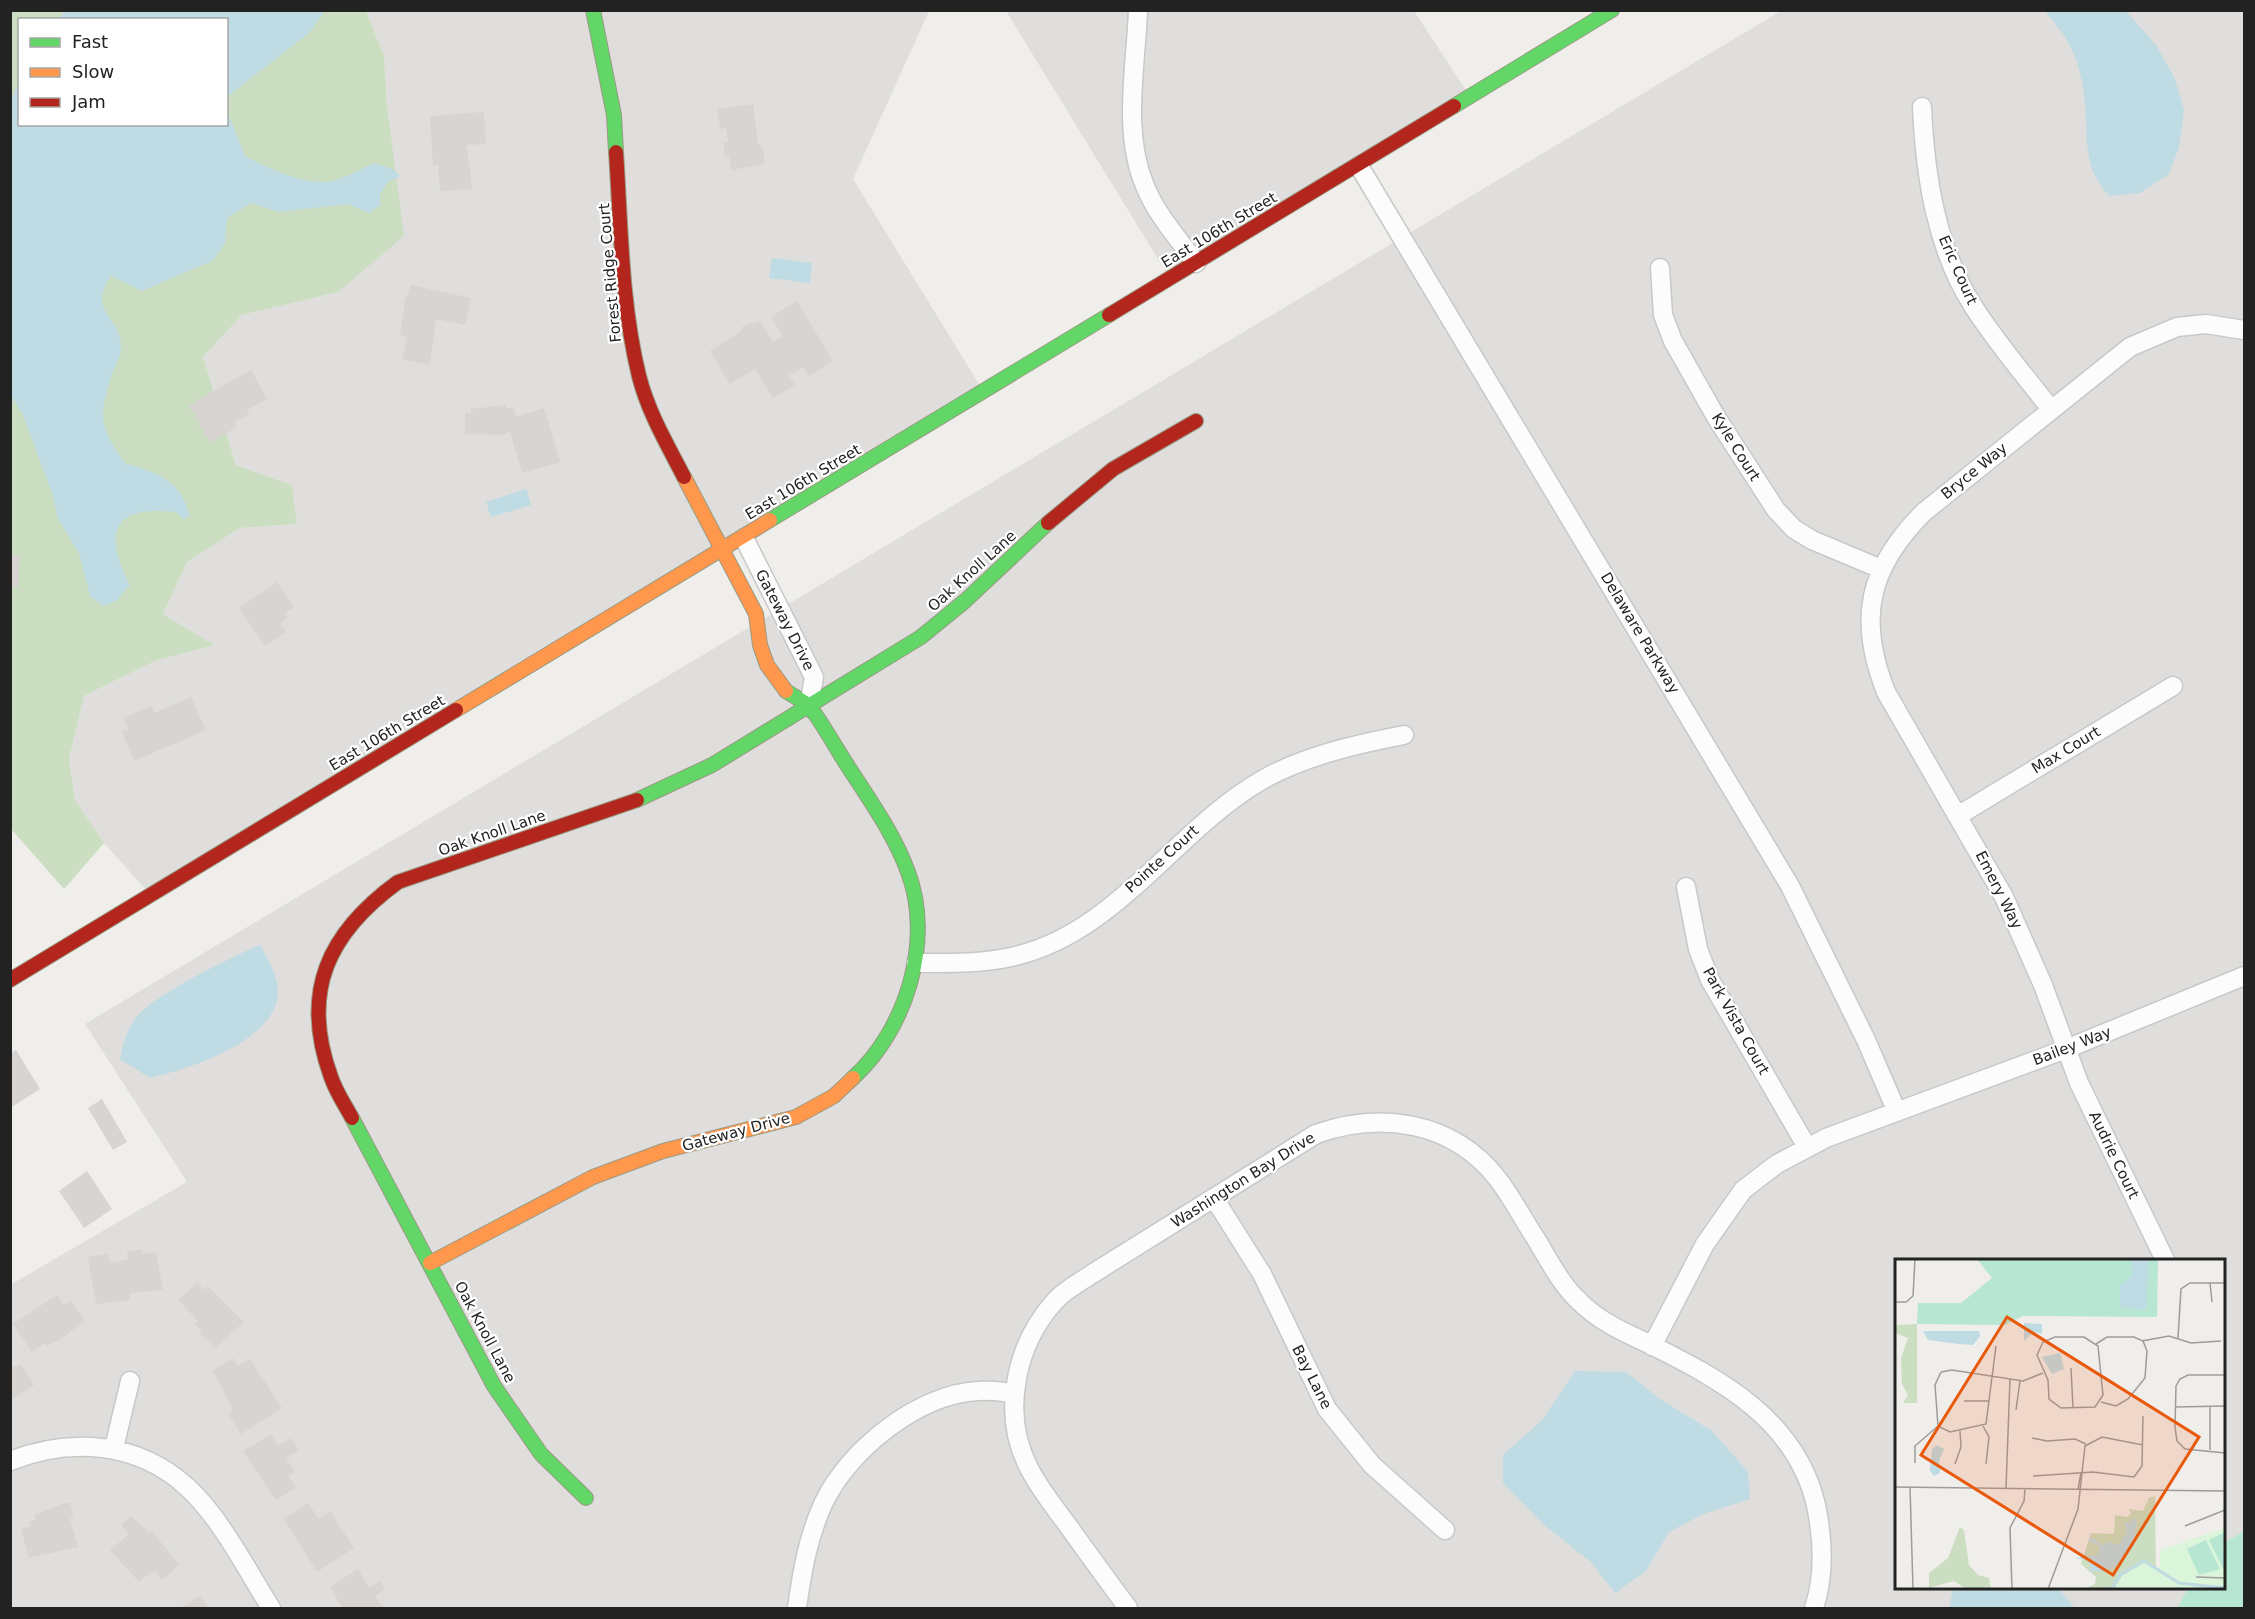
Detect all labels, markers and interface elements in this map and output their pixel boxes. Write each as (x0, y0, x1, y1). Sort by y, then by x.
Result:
legend (18, 18, 228, 126)
text: Fast (72, 31, 108, 52)
text: Slow (72, 61, 114, 82)
text: Jam (71, 91, 106, 112)
street label: East 106th Street (1158, 188, 1280, 272)
street label: Forest Ridge Court (595, 203, 625, 343)
street label: Eric Court (1935, 233, 1981, 308)
street label: Kyle Court (1708, 410, 1764, 485)
street label: Bryce Way (1937, 439, 2011, 503)
street label: East 106th Street (742, 440, 864, 524)
street label: Oak Knoll Lane (924, 527, 1020, 615)
street label: Gateway Drive (752, 566, 818, 674)
street label: Delaware Parkway (1597, 569, 1683, 697)
street label: East 106th Street (326, 691, 448, 775)
street label: Max Court (2028, 722, 2104, 778)
street label: Oak Knoll Lane (436, 806, 548, 860)
street label: Pointe Court (1122, 821, 1202, 897)
street label: Emery Way (1972, 848, 2026, 932)
street label: Park Vista Court (1699, 964, 1773, 1078)
street label: Bailey Way (2030, 1023, 2114, 1069)
street label: Audrie Court (2085, 1108, 2143, 1202)
street label: Gateway Drive (680, 1109, 792, 1155)
street label: Washington Bay Drive (1168, 1128, 1318, 1232)
inset map (1895, 1259, 2225, 1589)
street label: Oak Knoll Lane (451, 1278, 519, 1386)
street label: Bay Lane (1288, 1342, 1336, 1412)

